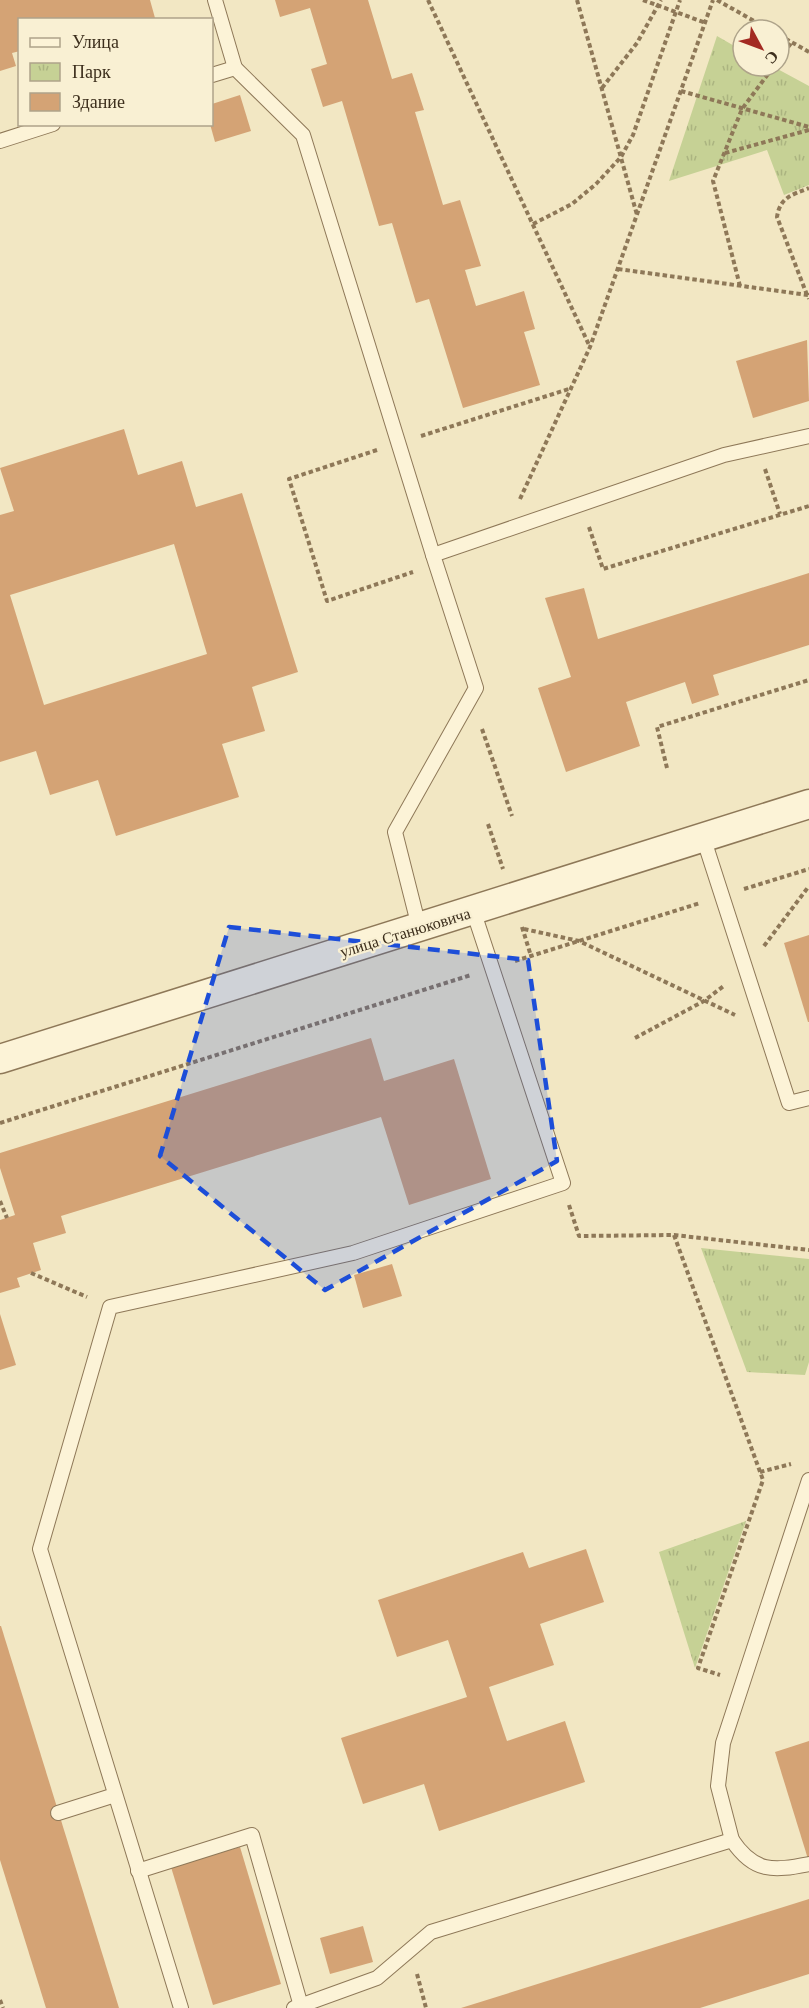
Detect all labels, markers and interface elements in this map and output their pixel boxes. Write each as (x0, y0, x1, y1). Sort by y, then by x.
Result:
legend (18, 18, 213, 126)
north arrow (731, 18, 791, 78)
text: Улица (72, 31, 119, 53)
text: С (761, 47, 784, 69)
text: Парк (72, 61, 111, 83)
text: Здание (72, 91, 125, 113)
street label: улица Станюковича (337, 903, 473, 961)

